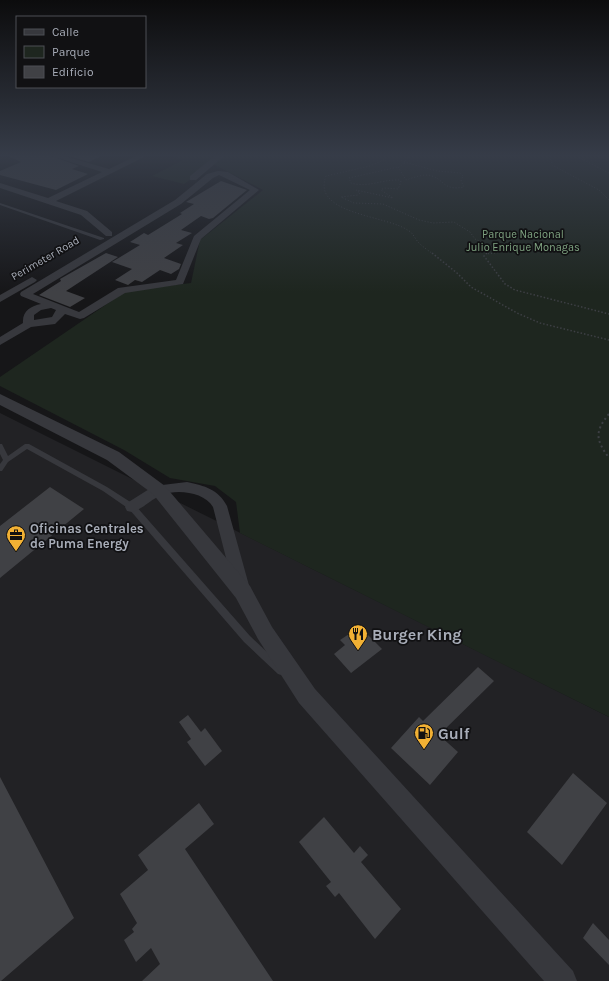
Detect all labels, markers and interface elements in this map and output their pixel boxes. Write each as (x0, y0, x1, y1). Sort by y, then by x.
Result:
legend (16, 16, 146, 88)
text: Calle (52, 25, 79, 39)
text: Parque (52, 45, 90, 59)
text: Edificio (52, 65, 93, 79)
park label: Parque Nacional Julio Enrique Monagas (466, 228, 580, 254)
street label: Perimeter Road (9, 234, 82, 283)
place label: Oficinas Centrales de Puma Energy (30, 521, 144, 551)
office icon: Oficinas Centrales de Puma Energy (5, 524, 27, 552)
restaurant icon: Burger King (347, 623, 369, 651)
place label: Burger King (372, 625, 462, 644)
fuel station icon: Gulf (413, 722, 435, 750)
place label: Gulf (438, 724, 470, 743)

